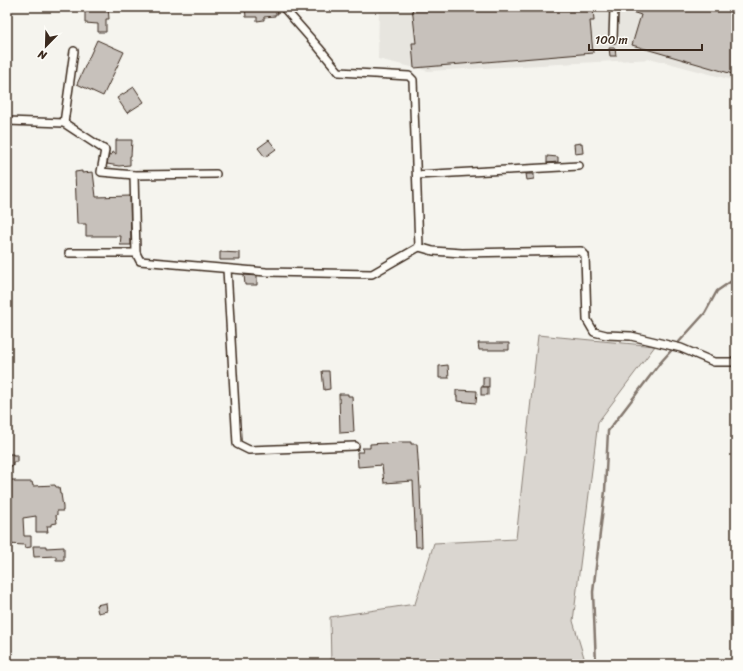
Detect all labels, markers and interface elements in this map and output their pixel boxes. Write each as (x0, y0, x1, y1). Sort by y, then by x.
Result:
north arrow (26, 26, 66, 66)
scale bar (589, 26, 702, 52)
text: 100 m (595, 29, 628, 51)
text: N (35, 44, 50, 65)

